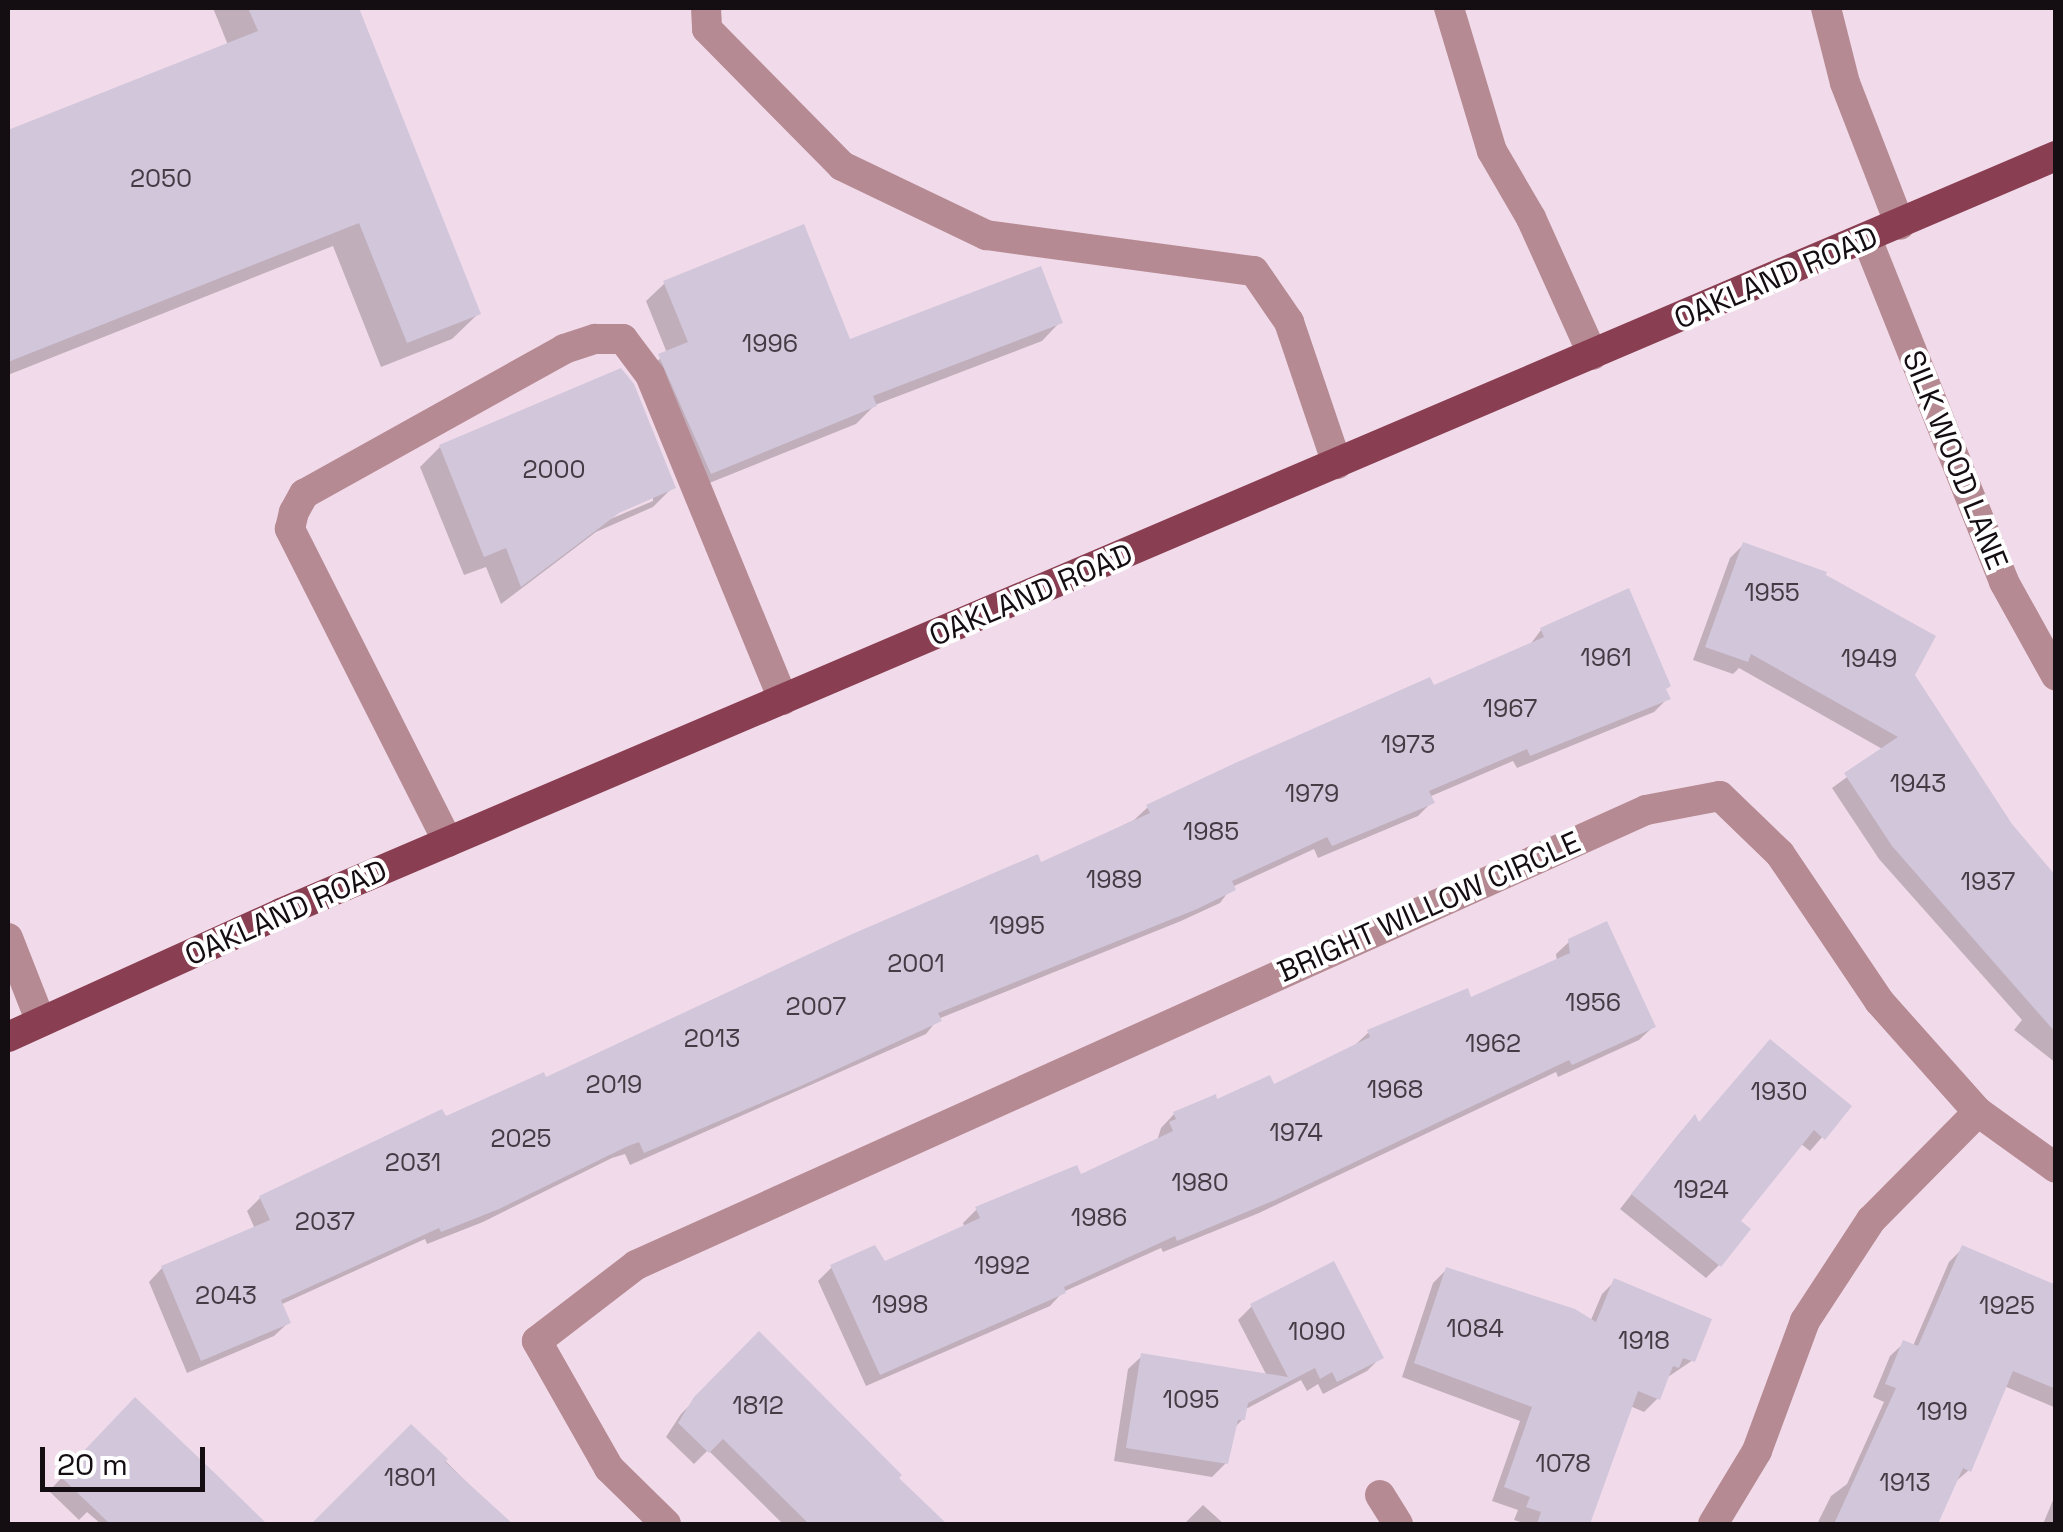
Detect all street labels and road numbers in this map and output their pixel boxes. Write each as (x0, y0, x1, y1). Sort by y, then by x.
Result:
street label: OAKLAND ROAD (1669, 219, 1883, 337)
street label: SILK WOOD LANE (1895, 345, 2015, 575)
street label: OAKLAND ROAD (924, 536, 1138, 654)
street label: BRIGHT WILLOW CIRCLE (1272, 824, 1586, 990)
street label: OAKLAND ROAD (179, 852, 393, 974)

